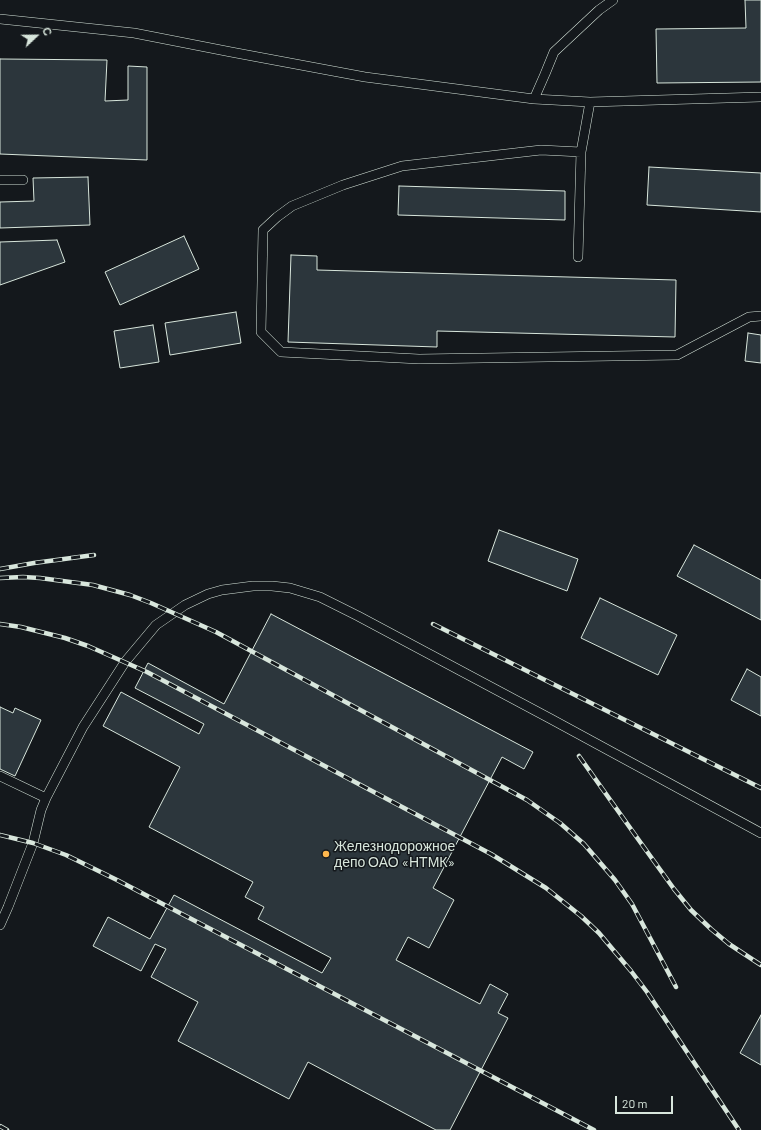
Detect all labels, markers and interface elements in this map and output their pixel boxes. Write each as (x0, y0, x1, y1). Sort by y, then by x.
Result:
north arrow (16, 16, 56, 56)
text: С (40, 25, 55, 37)
place label: Железнодорожное депо ОАО «НТМК» (334, 838, 455, 870)
marker: Железнодорожное депо ОАО «НТМК» (321, 849, 331, 859)
scale bar (617, 1088, 675, 1114)
text: 20 m (622, 1096, 648, 1110)

